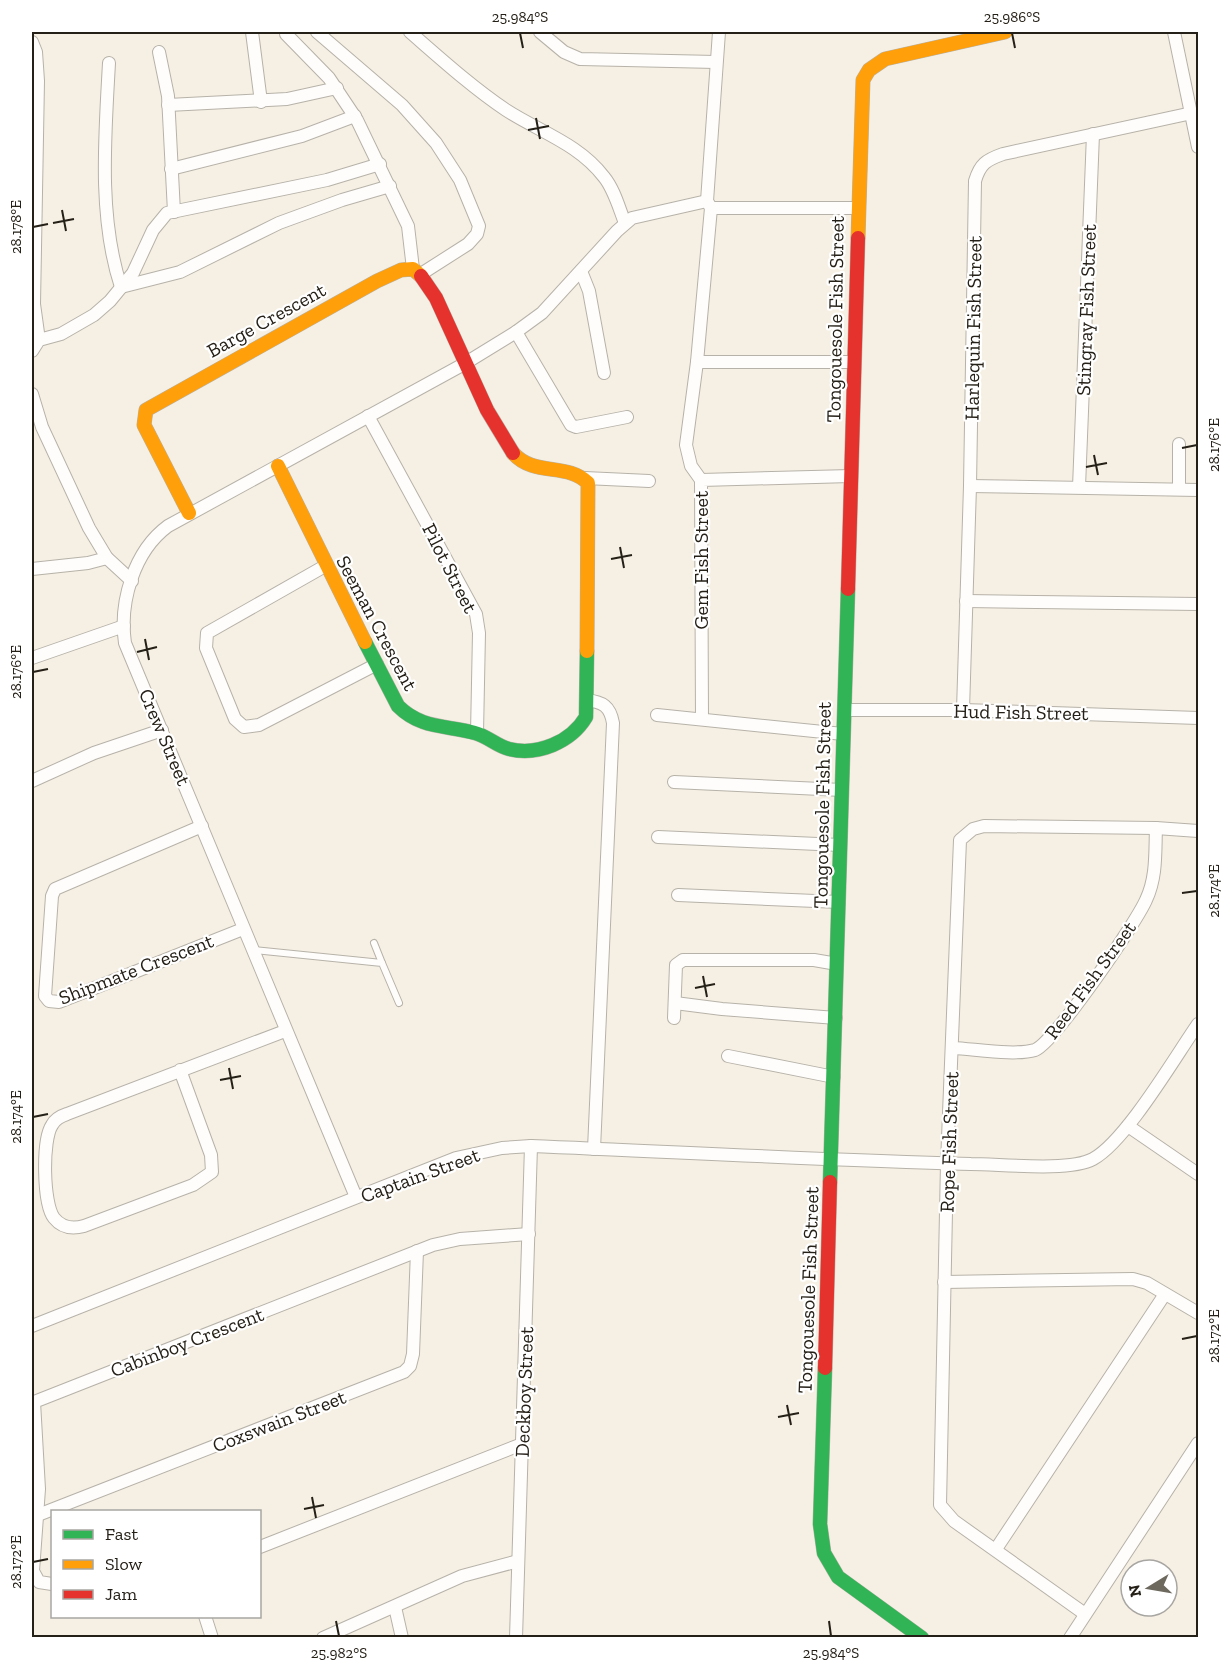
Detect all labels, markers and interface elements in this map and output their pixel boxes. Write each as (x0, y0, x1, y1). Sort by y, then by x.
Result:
text: 25.984°S (492, 8, 548, 26)
text: 25.986°S (984, 8, 1040, 26)
text: 28.178°E (7, 200, 25, 254)
street label: Tongouesole Fish Street (821, 215, 849, 423)
street label: Stingray Fish Street (1071, 223, 1101, 396)
street label: Harlequin Fish Street (959, 235, 987, 421)
street label: Barge Crescent (202, 277, 330, 363)
text: 28.176°E (1205, 418, 1223, 472)
street label: Gem Fish Street (689, 490, 713, 629)
street label: Pilot Street (417, 519, 483, 617)
street label: Seeman Crescent (331, 551, 423, 695)
text: 28.176°E (7, 645, 25, 699)
street label: Crew Street (134, 685, 196, 789)
street label: Hud Fish Street (953, 699, 1089, 725)
street label: Tongouesole Fish Street (808, 701, 836, 909)
text: 28.174°E (1205, 864, 1223, 918)
street label: Reed Fish Street (1039, 916, 1141, 1044)
street label: Shipmate Crescent (55, 928, 217, 1010)
street label: Rope Fish Street (935, 1071, 963, 1213)
text: 28.174°E (7, 1090, 25, 1144)
street label: Captain Street (357, 1142, 483, 1208)
street label: Tongouesole Fish Street (792, 1186, 824, 1394)
street label: Cabinboy Crescent (107, 1302, 268, 1382)
text: 28.172°E (1205, 1309, 1223, 1363)
street label: Deckboy Street (510, 1326, 538, 1458)
street label: Coxswain Street (209, 1384, 350, 1457)
legend (51, 1510, 261, 1618)
text: Fast (105, 1523, 138, 1545)
text: 28.172°E (7, 1535, 25, 1589)
text: Slow (105, 1553, 142, 1575)
north arrow (1119, 1558, 1179, 1618)
text: Jam (105, 1583, 137, 1605)
text: N (1124, 1583, 1145, 1599)
text: 25.982°S (311, 1644, 367, 1662)
text: 25.984°S (803, 1644, 859, 1662)

